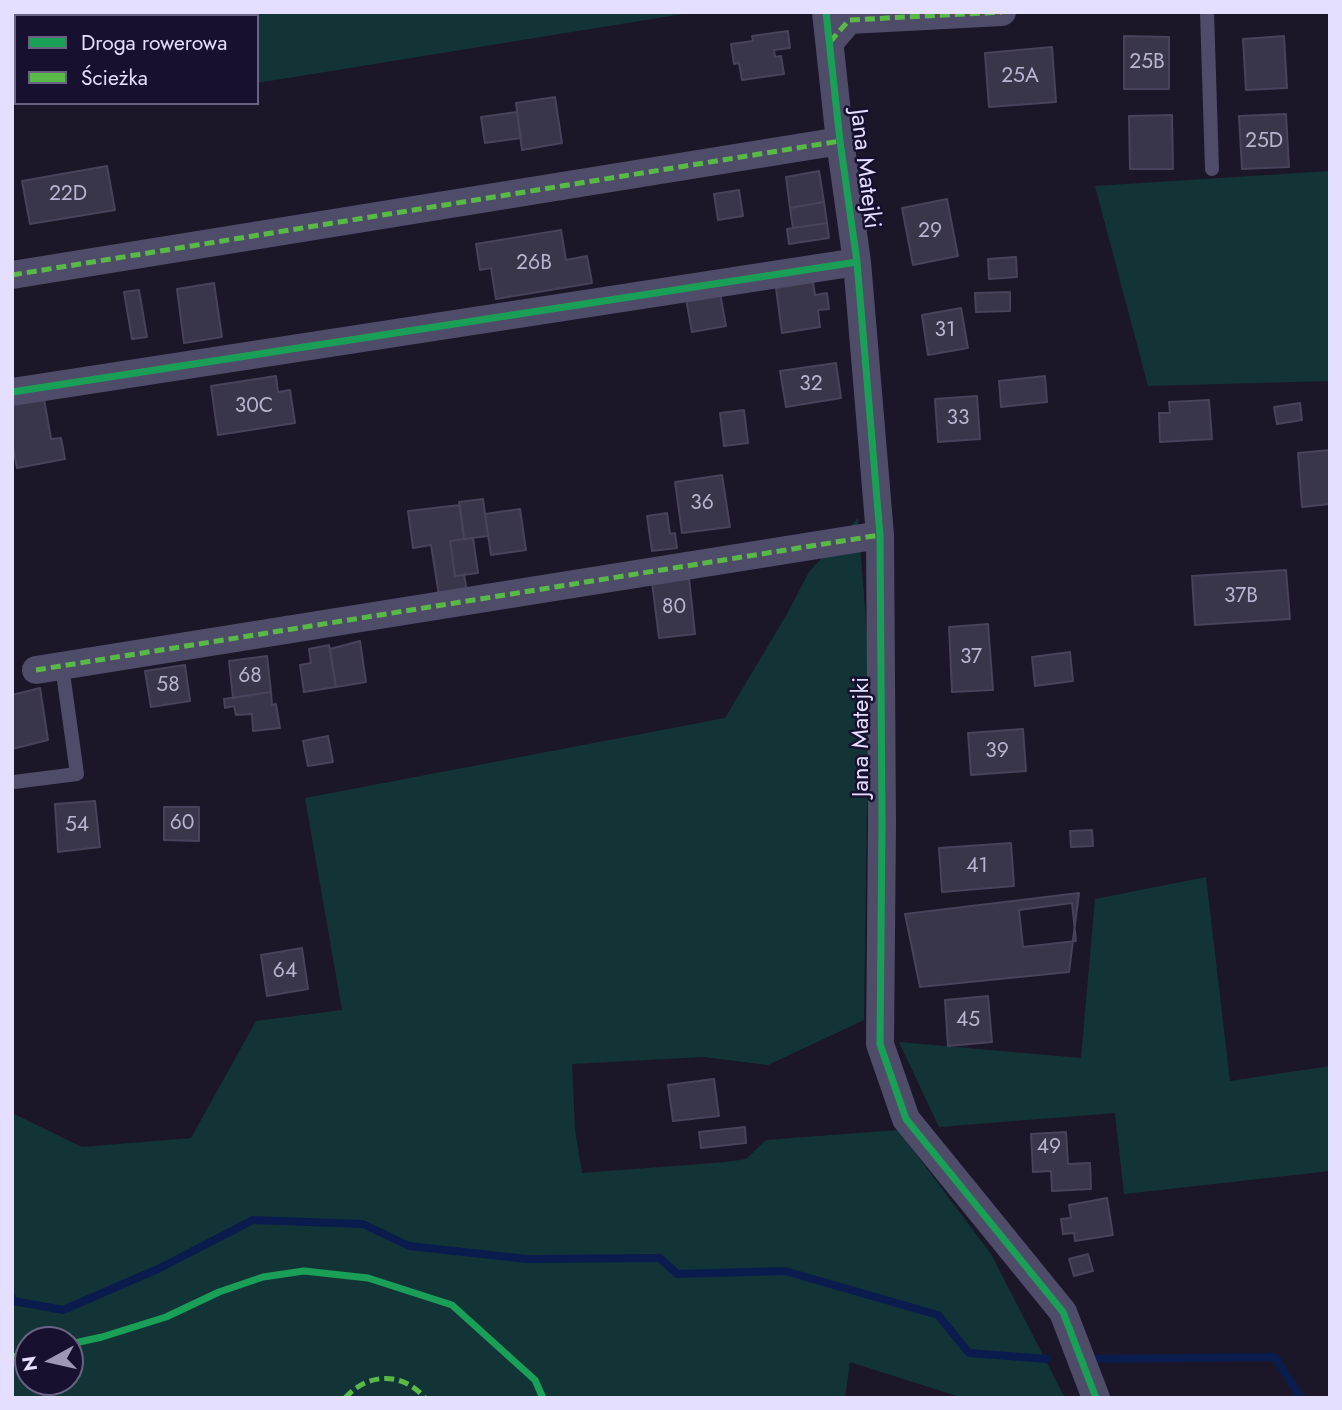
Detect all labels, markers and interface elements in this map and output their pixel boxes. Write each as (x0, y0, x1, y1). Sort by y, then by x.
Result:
legend (14, 14, 259, 105)
text: Droga rowerowa (81, 28, 227, 58)
house number: 25B (1129, 50, 1165, 76)
text: Ścieżka (81, 63, 148, 93)
house number: 25A (1001, 64, 1039, 90)
street label: Jana Matejki (842, 107, 886, 231)
house number: 25D (1245, 129, 1283, 155)
house number: 22D (49, 182, 87, 208)
house number: 29 (918, 219, 942, 245)
house number: 26B (516, 251, 552, 277)
house number: 31 (935, 318, 955, 344)
house number: 32 (799, 372, 823, 398)
house number: 30C (235, 394, 273, 420)
house number: 33 (947, 406, 969, 432)
house number: 36 (690, 491, 714, 517)
house number: 37B (1224, 584, 1258, 610)
house number: 80 (662, 595, 686, 621)
house number: 37 (960, 645, 982, 671)
house number: 68 (238, 664, 262, 690)
house number: 58 (156, 673, 180, 699)
street label: Jana Matejki (848, 677, 876, 797)
house number: 39 (985, 739, 1009, 765)
house number: 60 (170, 811, 194, 837)
house number: 54 (65, 813, 89, 839)
house number: 41 (966, 854, 988, 880)
house number: 64 (273, 959, 297, 985)
house number: 45 (956, 1008, 980, 1034)
house number: 49 (1037, 1135, 1061, 1161)
north arrow (14, 1326, 84, 1396)
text: N (15, 1354, 44, 1373)

